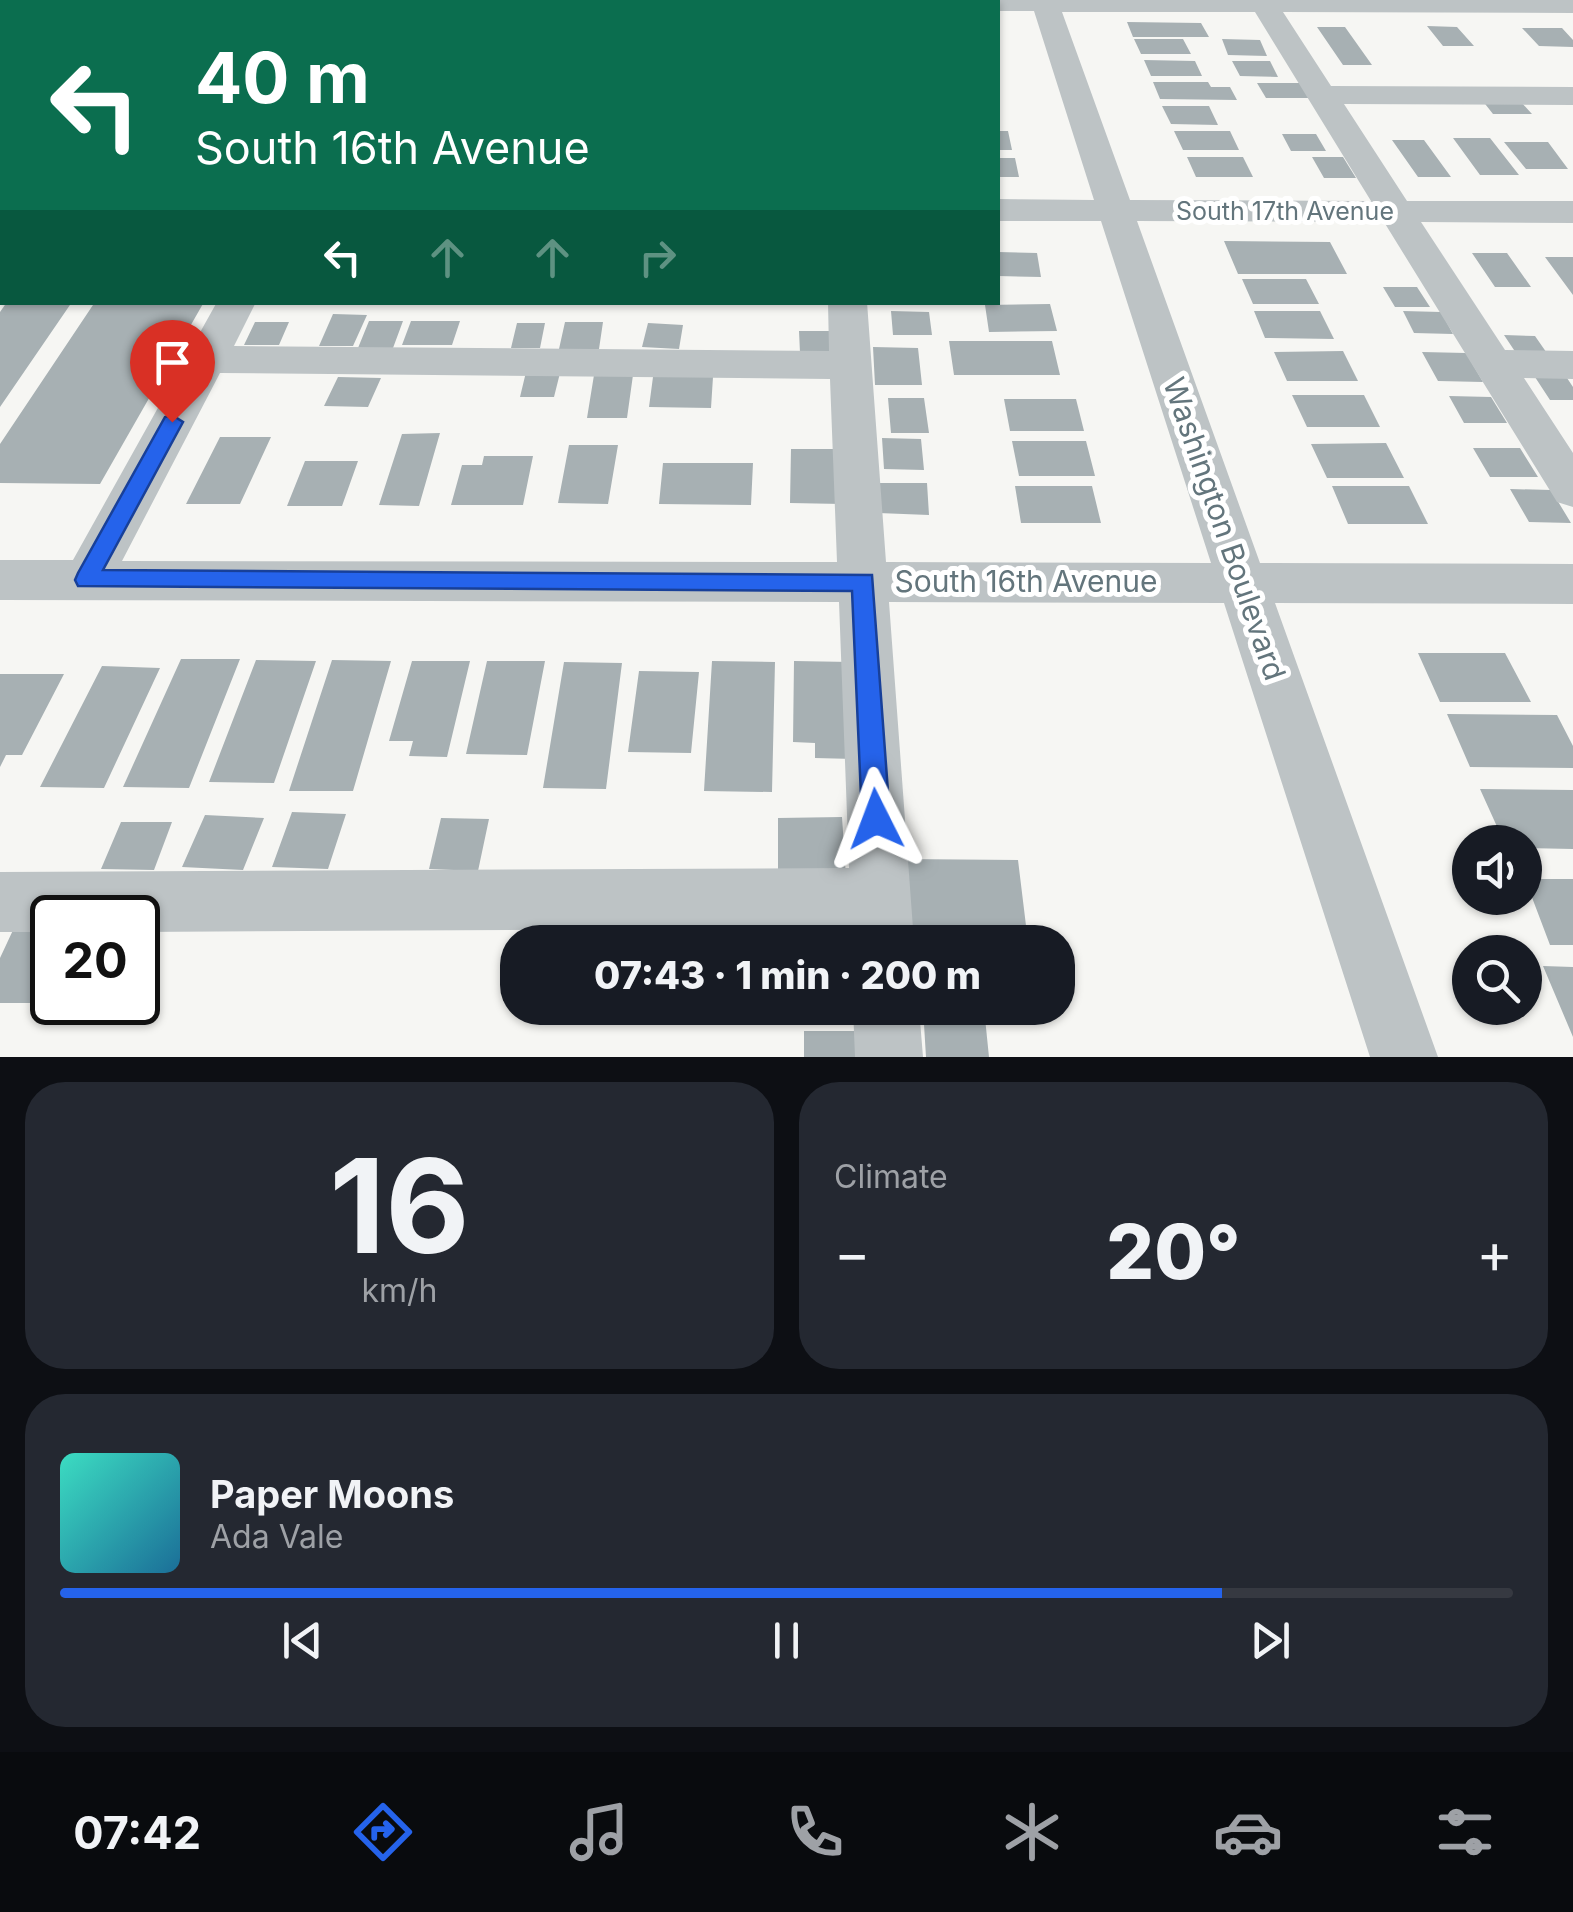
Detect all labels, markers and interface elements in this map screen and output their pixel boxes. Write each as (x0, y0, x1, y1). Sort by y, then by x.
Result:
text: 40 m (195, 35, 370, 120)
icon: left (30, 40, 160, 170)
text: South 16th Avenue (195, 120, 590, 175)
street label: South 17th Avenue (1176, 196, 1394, 226)
icon: left (315, 230, 370, 285)
icon: ahead (420, 230, 475, 285)
icon: ahead (525, 230, 580, 285)
icon: right (630, 230, 685, 285)
pin (130, 320, 215, 423)
icon: arrive (145, 335, 200, 390)
street label: Washington Boulevard (1156, 373, 1294, 685)
street label: South 16th Avenue (894, 563, 1158, 599)
position arrow (824, 767, 928, 871)
map controls (1452, 825, 1542, 1025)
button: sound (1452, 825, 1542, 915)
speed limit sign: 20 (30, 895, 160, 1025)
button: search (1452, 935, 1542, 1025)
text: 07:43 · 1 min · 200 m (594, 952, 981, 998)
text: 16 (329, 1127, 470, 1284)
text: Climate (834, 1157, 948, 1196)
text: 20° (1106, 1206, 1241, 1297)
text: − (834, 1220, 870, 1286)
text: + (1477, 1220, 1513, 1286)
text: km/h (361, 1271, 438, 1310)
text: Paper Moons (210, 1471, 454, 1517)
text: Ada Vale (210, 1517, 343, 1556)
icon: previous (275, 1613, 330, 1668)
icon: pause (759, 1613, 814, 1668)
icon: next (1243, 1613, 1298, 1668)
icon: directions (348, 1797, 418, 1867)
icon: music (564, 1797, 634, 1867)
icon: phone (780, 1797, 850, 1867)
icon: climate (997, 1797, 1067, 1867)
icon: car (1213, 1797, 1283, 1867)
icon: filters (1430, 1797, 1500, 1867)
text: 07:42 (73, 1805, 201, 1860)

